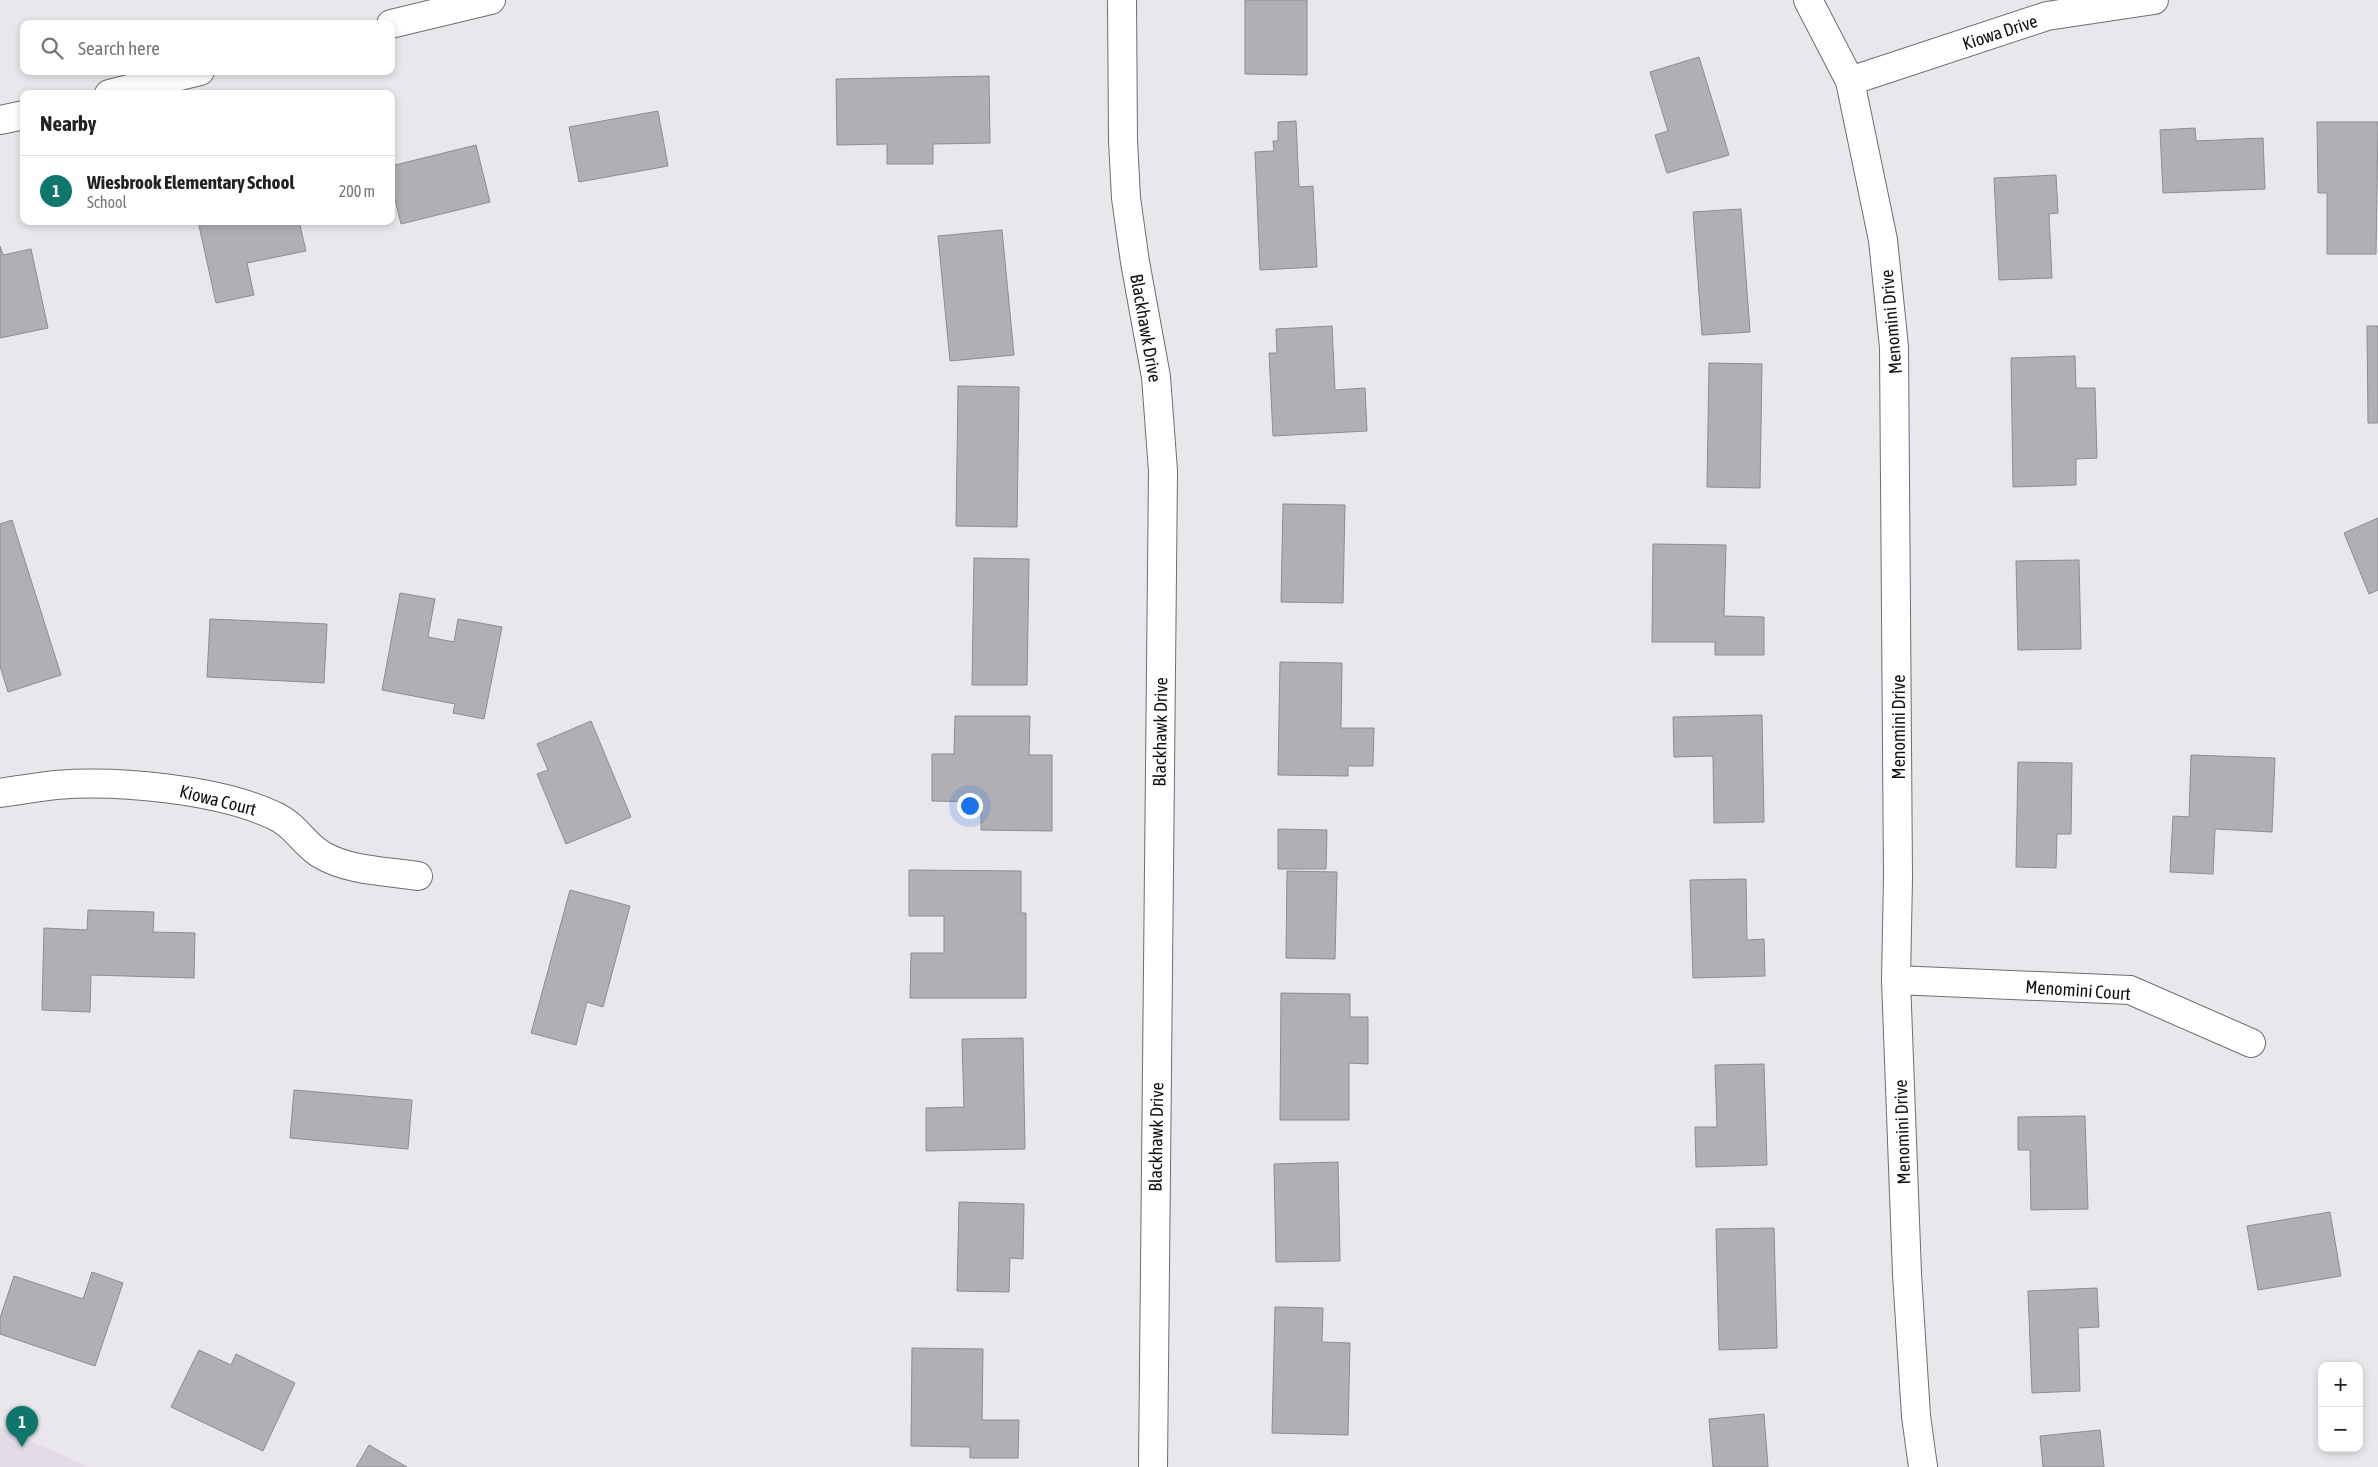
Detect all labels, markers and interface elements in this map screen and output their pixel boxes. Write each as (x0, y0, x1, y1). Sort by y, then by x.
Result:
street label: Kiowa Drive (1960, 10, 2040, 54)
search box (20, 20, 395, 75)
icon: search (38, 34, 66, 62)
text: Search here (78, 37, 160, 59)
text: Nearby (40, 111, 96, 135)
text: Wiesbrook Elementary School (87, 171, 294, 193)
text: 1 (52, 182, 60, 200)
text: 200 m (339, 182, 375, 200)
text: School (87, 193, 127, 211)
street label: Menomini Drive (1876, 269, 1906, 375)
street label: Blackhawk Drive (1126, 272, 1166, 384)
street label: Menomini Drive (1888, 675, 1909, 779)
street label: Blackhawk Drive (1149, 677, 1171, 787)
street label: Kiowa Court (178, 780, 258, 820)
your location (957, 793, 983, 819)
street label: Menomini Court (2025, 976, 2131, 1004)
street label: Menomini Drive (1890, 1079, 1914, 1185)
street label: Blackhawk Drive (1145, 1082, 1167, 1192)
map controls (2318, 1362, 2363, 1452)
button: + (2318, 1362, 2363, 1407)
pin: 1 (6, 1406, 38, 1447)
button: − (2318, 1407, 2363, 1452)

